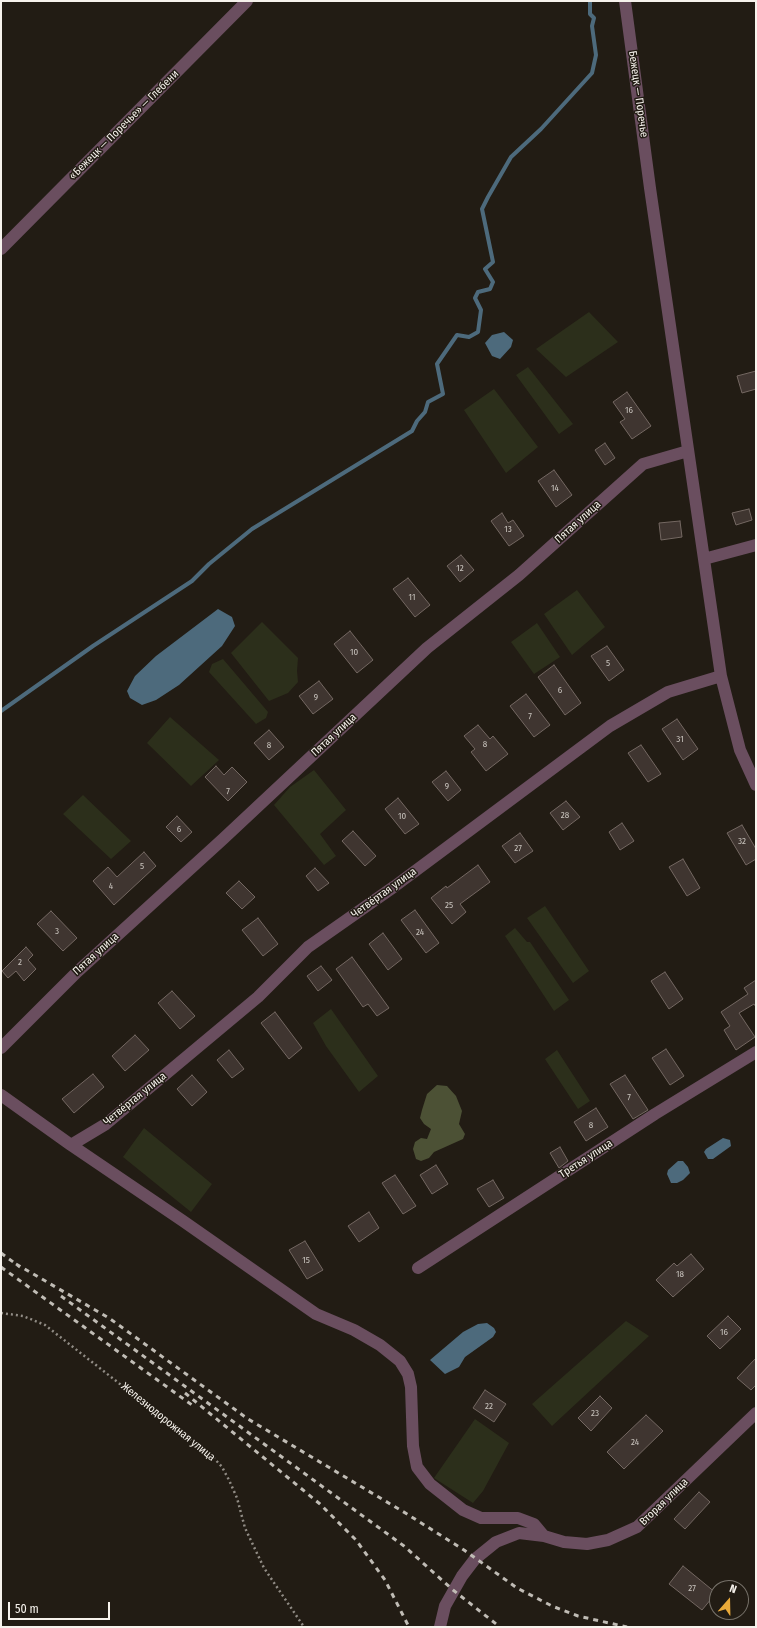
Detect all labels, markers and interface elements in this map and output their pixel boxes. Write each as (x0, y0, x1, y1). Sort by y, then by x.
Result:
street label: Бежецк — Поречье (625, 50, 651, 138)
street label: «Бежецк — Поречье» — Глебени (66, 67, 182, 183)
house number: 16 (625, 405, 633, 415)
house number: 14 (551, 483, 559, 493)
street label: Пятая улица (552, 498, 604, 546)
house number: 13 (504, 524, 512, 534)
house number: 12 (456, 563, 464, 573)
house number: 11 (409, 592, 415, 602)
house number: 10 (350, 647, 358, 657)
house number: 5 (606, 658, 610, 668)
house number: 6 (558, 685, 562, 695)
house number: 9 (314, 692, 318, 702)
street label: Пятая улица (309, 711, 359, 759)
house number: 7 (528, 711, 532, 721)
house number: 31 (676, 734, 684, 744)
house number: 8 (483, 739, 487, 749)
house number: 8 (267, 740, 271, 750)
house number: 9 (445, 781, 449, 791)
house number: 7 (226, 786, 230, 796)
house number: 28 (561, 810, 569, 820)
house number: 10 (398, 811, 406, 821)
house number: 6 (177, 824, 181, 834)
house number: 32 (738, 836, 746, 846)
house number: 27 (514, 843, 522, 853)
house number: 5 (140, 861, 144, 871)
street label: Четвёртая улица (349, 865, 419, 921)
house number: 4 (109, 881, 113, 891)
house number: 25 (445, 900, 453, 910)
house number: 3 (55, 926, 59, 936)
house number: 24 (416, 927, 424, 937)
street label: Пятая улица (70, 930, 122, 978)
house number: 2 (18, 957, 22, 967)
street label: Четвёртая улица (101, 1070, 169, 1128)
house number: 7 (627, 1092, 631, 1102)
house number: 8 (589, 1120, 593, 1130)
street label: Третья улица (557, 1137, 615, 1181)
house number: 15 (302, 1255, 310, 1265)
house number: 18 (676, 1269, 684, 1279)
house number: 16 (720, 1327, 728, 1337)
street label: Железнодорожная улица (118, 1380, 218, 1464)
house number: 22 (485, 1401, 493, 1411)
house number: 23 (591, 1408, 599, 1418)
house number: 24 (631, 1437, 639, 1447)
street label: Вторая улица (637, 1476, 691, 1528)
north arrow (709, 1580, 749, 1620)
text: N (728, 1582, 738, 1596)
house number: 27 (688, 1583, 696, 1593)
scale bar (10, 1594, 112, 1620)
text: 50 m (15, 1602, 39, 1616)

